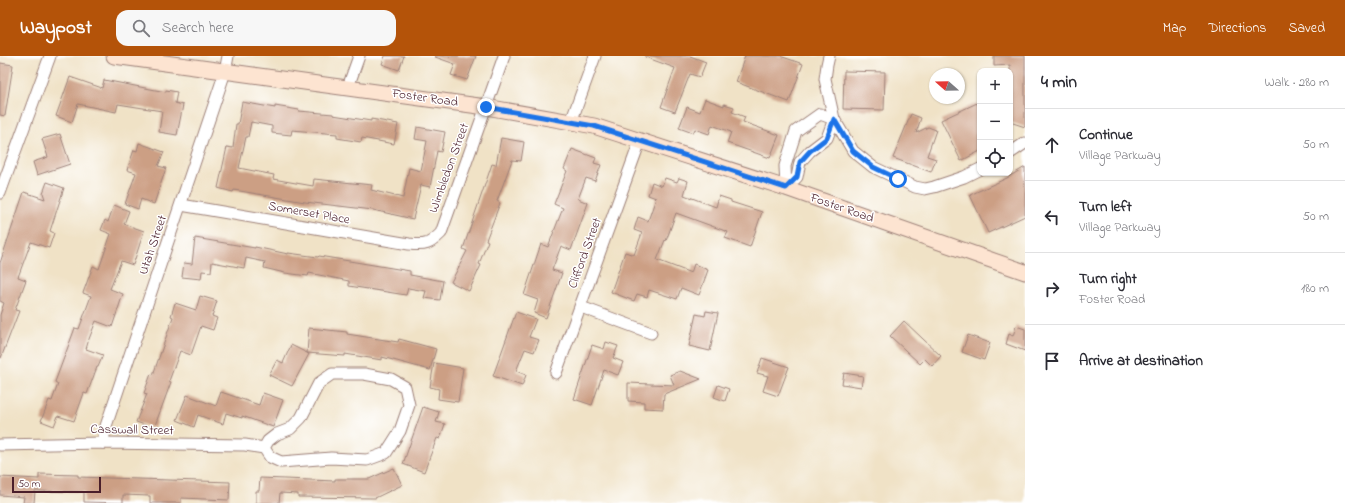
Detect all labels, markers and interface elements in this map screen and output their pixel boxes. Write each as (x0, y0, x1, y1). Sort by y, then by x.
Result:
search box (116, 10, 396, 46)
text: Waypost (20, 15, 92, 42)
icon: search (130, 17, 152, 39)
text: Search here (162, 17, 234, 39)
text: Map (1163, 18, 1186, 39)
text: Directions (1208, 18, 1266, 39)
text: Saved (1288, 18, 1325, 39)
north arrow (929, 68, 965, 104)
map controls (977, 68, 1013, 176)
button: + (977, 68, 1013, 104)
text: 4 min (1041, 70, 1077, 95)
text: Walk · 280 m (1264, 73, 1329, 92)
street label: Foster Road (390, 84, 460, 112)
route end (477, 98, 495, 116)
button: − (977, 104, 1013, 140)
street label: Wimbledon Street (424, 120, 474, 215)
text: Continue (1079, 124, 1133, 146)
icon: ahead (1041, 134, 1063, 156)
text: 50 m (1303, 135, 1329, 154)
button: locate (977, 140, 1013, 176)
text: Village Parkway (1079, 146, 1161, 165)
route start (889, 170, 907, 188)
street label: Foster Road (807, 188, 877, 228)
street label: Somerset Place (267, 196, 352, 230)
text: Turn left (1079, 196, 1132, 218)
icon: left (1041, 206, 1063, 228)
text: 50 m (1303, 207, 1329, 226)
street label: Utah Street (134, 212, 172, 277)
street label: Clifford Street (563, 214, 607, 291)
text: Village Parkway (1079, 218, 1161, 237)
text: Turn right (1079, 268, 1137, 290)
icon: right (1041, 278, 1063, 300)
text: 180 m (1301, 279, 1329, 298)
text: Foster Road (1079, 290, 1145, 309)
icon: arrive (1041, 350, 1063, 372)
text: Arrive at destination (1079, 350, 1203, 372)
street label: Casswall Street (90, 420, 174, 440)
scale bar (12, 475, 101, 494)
text: 50 m (18, 476, 40, 492)

